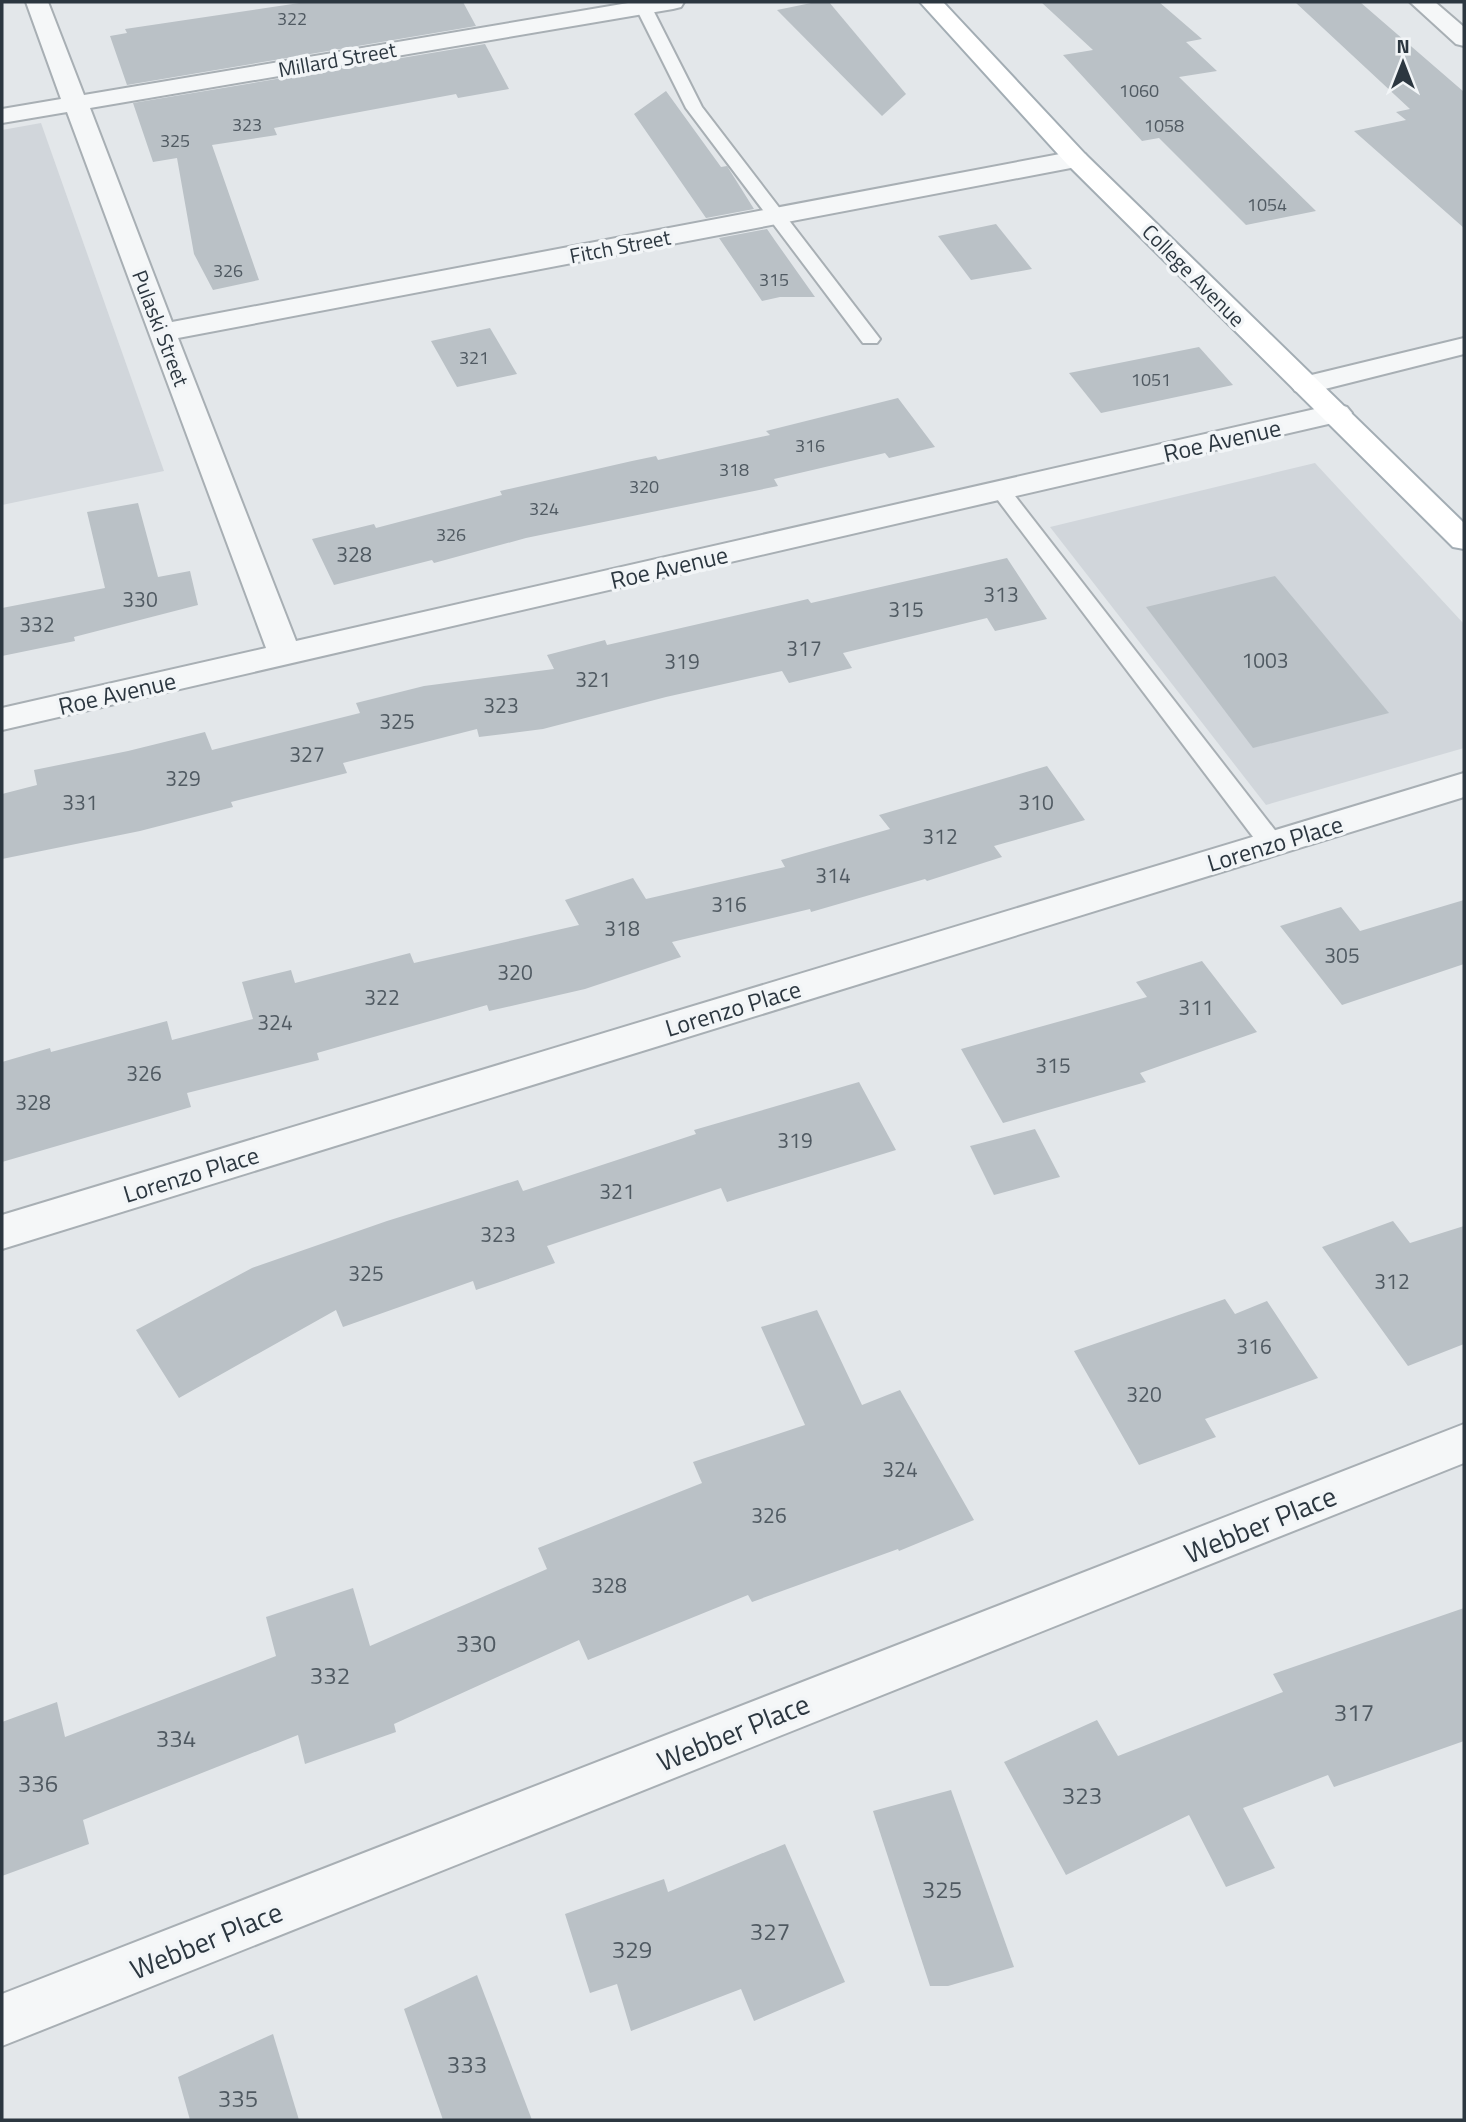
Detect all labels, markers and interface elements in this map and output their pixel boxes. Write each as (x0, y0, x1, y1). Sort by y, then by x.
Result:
house number: 322 (277, 5, 307, 32)
north arrow (1368, 28, 1438, 98)
text: N (1396, 31, 1410, 60)
street label: Millard Street (275, 33, 399, 85)
house number: 1060 (1119, 77, 1159, 104)
house number: 323 (232, 111, 262, 138)
house number: 1058 (1144, 112, 1184, 139)
house number: 325 (160, 127, 190, 154)
house number: 1054 (1247, 191, 1287, 218)
street label: College Avenue (1135, 216, 1253, 334)
street label: Fitch Street (567, 220, 674, 271)
house number: 326 (213, 257, 243, 284)
street label: Pulaski Street (124, 265, 198, 391)
house number: 315 (759, 266, 789, 293)
house number: 321 (459, 344, 489, 371)
house number: 1051 (1131, 366, 1171, 393)
street label: Roe Avenue (1160, 409, 1284, 471)
house number: 316 (795, 432, 825, 459)
house number: 318 (719, 456, 749, 483)
house number: 320 (629, 473, 659, 500)
house number: 324 (529, 495, 559, 522)
house number: 326 (436, 521, 466, 548)
street label: Roe Avenue (607, 536, 731, 598)
house number: 328 (336, 538, 372, 570)
house number: 313 (983, 578, 1019, 610)
house number: 330 (122, 583, 158, 615)
house number: 315 (888, 593, 924, 625)
house number: 332 (19, 608, 55, 640)
house number: 317 (786, 632, 822, 664)
house number: 1003 (1241, 644, 1289, 676)
house number: 319 (664, 645, 700, 677)
street label: Roe Avenue (55, 662, 179, 724)
house number: 321 (575, 663, 611, 695)
house number: 323 (483, 689, 519, 721)
house number: 325 (379, 705, 415, 737)
house number: 327 (289, 738, 325, 770)
house number: 329 (165, 762, 201, 794)
house number: 331 (62, 786, 98, 818)
house number: 310 (1018, 786, 1054, 818)
street label: Lorenzo Place (1203, 805, 1347, 881)
house number: 312 (922, 820, 958, 852)
house number: 314 (815, 859, 851, 891)
house number: 316 (711, 888, 747, 920)
house number: 318 (604, 912, 640, 944)
house number: 305 (1324, 939, 1360, 971)
house number: 320 (497, 956, 533, 988)
street label: Lorenzo Place (661, 970, 805, 1046)
house number: 322 (364, 981, 400, 1013)
house number: 311 (1178, 991, 1214, 1023)
house number: 324 (257, 1006, 293, 1038)
house number: 315 (1035, 1049, 1071, 1081)
house number: 326 (126, 1057, 162, 1089)
house number: 328 (15, 1086, 51, 1118)
house number: 319 (777, 1124, 813, 1156)
street label: Lorenzo Place (119, 1136, 263, 1212)
house number: 321 (599, 1175, 635, 1207)
house number: 323 (480, 1218, 516, 1250)
house number: 325 (348, 1257, 384, 1289)
house number: 312 (1374, 1265, 1410, 1297)
house number: 316 (1236, 1330, 1272, 1362)
house number: 320 (1126, 1378, 1162, 1410)
house number: 324 (882, 1453, 918, 1485)
street label: Webber Place (1177, 1474, 1343, 1574)
house number: 326 (751, 1499, 787, 1531)
house number: 328 (591, 1569, 627, 1601)
house number: 330 (456, 1625, 496, 1661)
house number: 332 (310, 1657, 350, 1693)
street label: Webber Place (650, 1682, 816, 1782)
house number: 317 (1334, 1694, 1374, 1730)
house number: 334 (156, 1720, 196, 1756)
house number: 336 (18, 1765, 58, 1801)
house number: 323 (1062, 1777, 1102, 1813)
house number: 325 (922, 1871, 962, 1907)
street label: Webber Place (123, 1890, 289, 1990)
house number: 327 (750, 1913, 790, 1949)
house number: 329 (612, 1931, 652, 1967)
house number: 333 (447, 2046, 487, 2082)
house number: 335 (218, 2080, 258, 2116)

